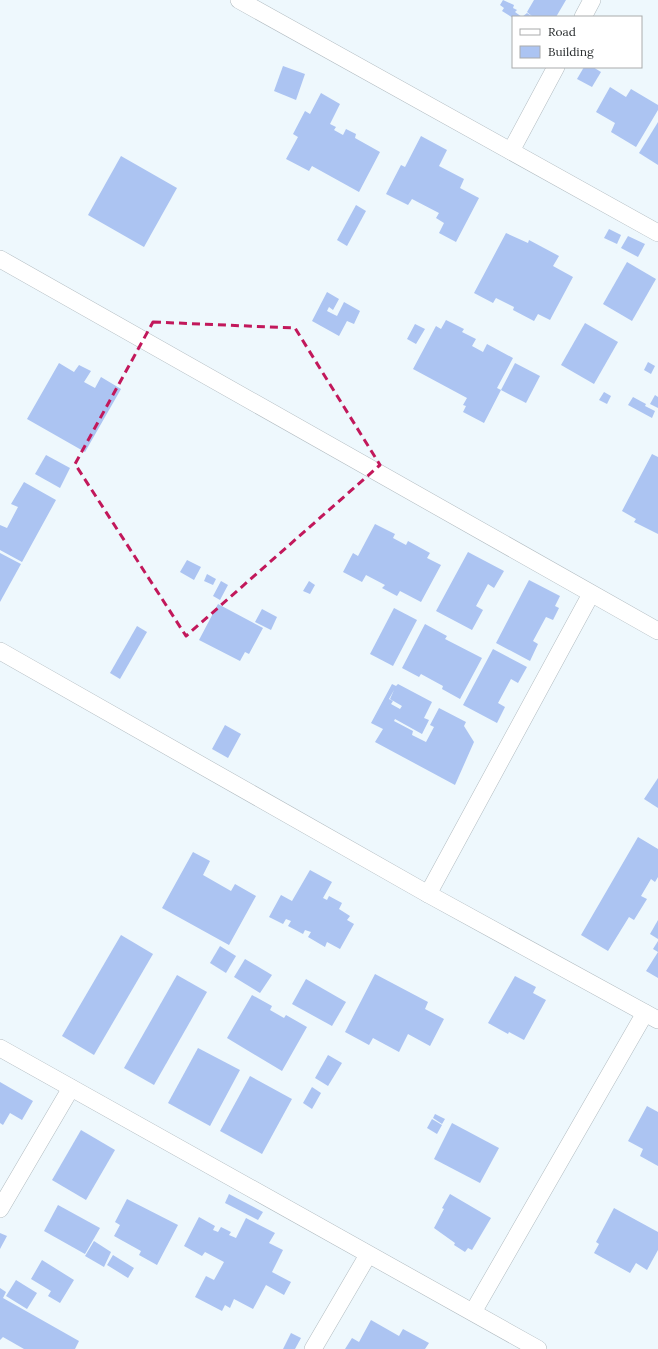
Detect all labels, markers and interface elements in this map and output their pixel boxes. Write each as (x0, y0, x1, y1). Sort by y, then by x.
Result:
legend (512, 16, 642, 68)
text: Road (548, 24, 576, 39)
text: Building (548, 44, 594, 59)

